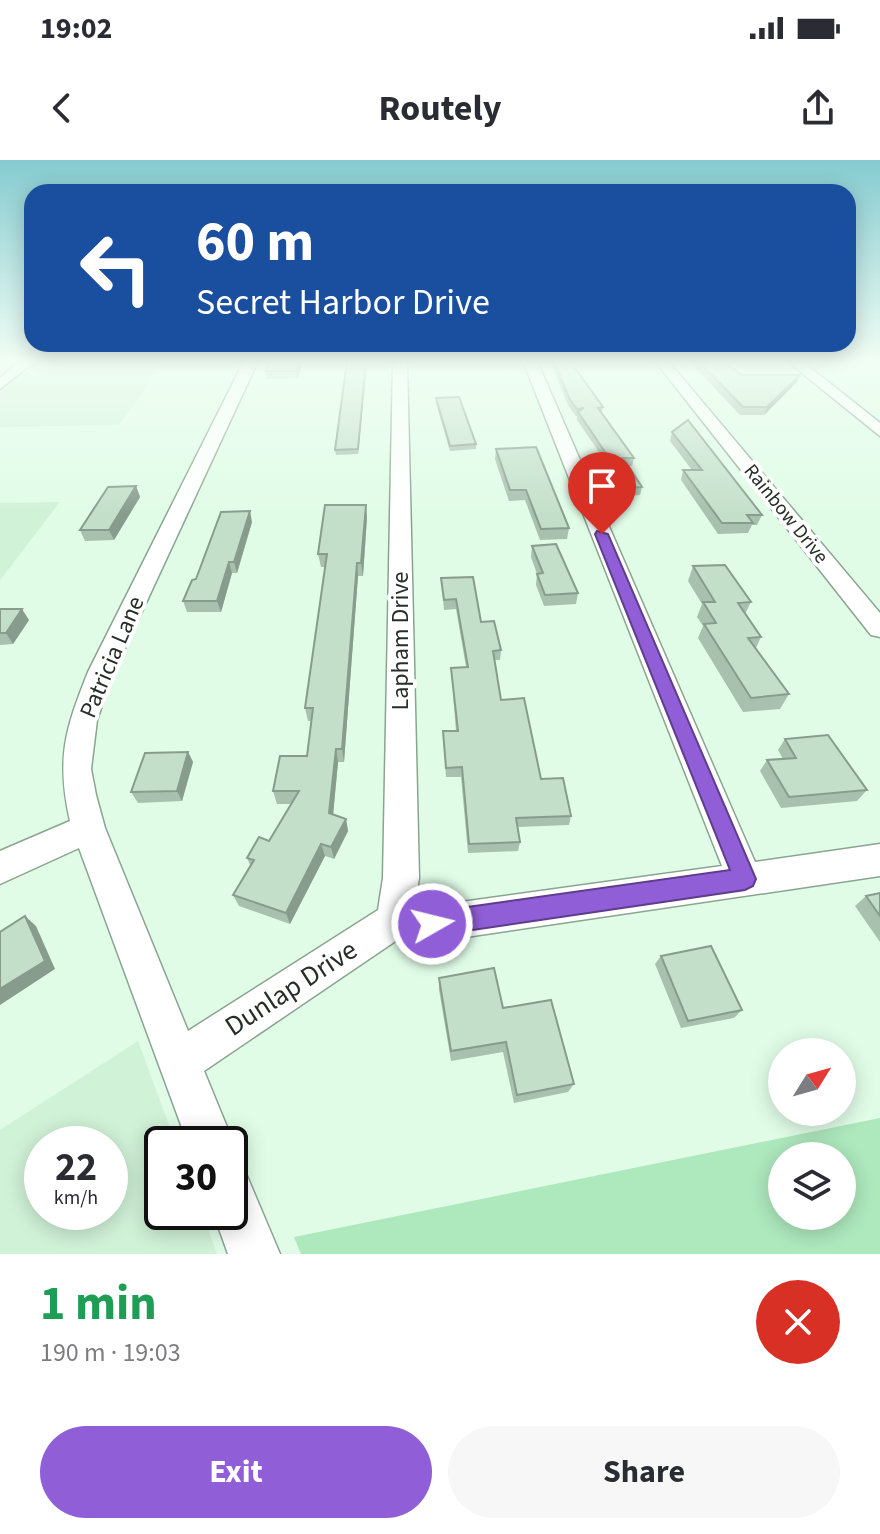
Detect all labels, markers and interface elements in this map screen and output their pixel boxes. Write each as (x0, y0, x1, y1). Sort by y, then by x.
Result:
text: 19:02 (40, 7, 112, 50)
text: Routely (379, 83, 501, 134)
icon: back (40, 86, 84, 130)
icon: share (796, 86, 840, 130)
text: 60 m (196, 203, 314, 282)
icon: left (64, 216, 168, 320)
text: Secret Harbor Drive (196, 277, 490, 328)
pin (568, 452, 636, 534)
street label: Rainbow Drive (737, 458, 835, 570)
icon: arrive (580, 464, 624, 508)
street label: Lapham Drive (383, 572, 418, 710)
street label: Patricia Lane (71, 591, 153, 723)
position arrow (390, 882, 474, 966)
street label: Dunlap Drive (217, 930, 365, 1046)
north arrow (768, 1038, 856, 1126)
map controls (768, 1038, 856, 1230)
speed limit sign: 30 (144, 1126, 248, 1230)
text: 22 (55, 1139, 97, 1196)
button: layers (768, 1142, 856, 1230)
text: km/h (54, 1184, 98, 1212)
text: 1 min (40, 1270, 157, 1338)
button: close (756, 1280, 840, 1364)
text: 190 m · 19:03 (40, 1334, 181, 1371)
button: Exit (40, 1426, 432, 1518)
button: Share (448, 1426, 840, 1518)

